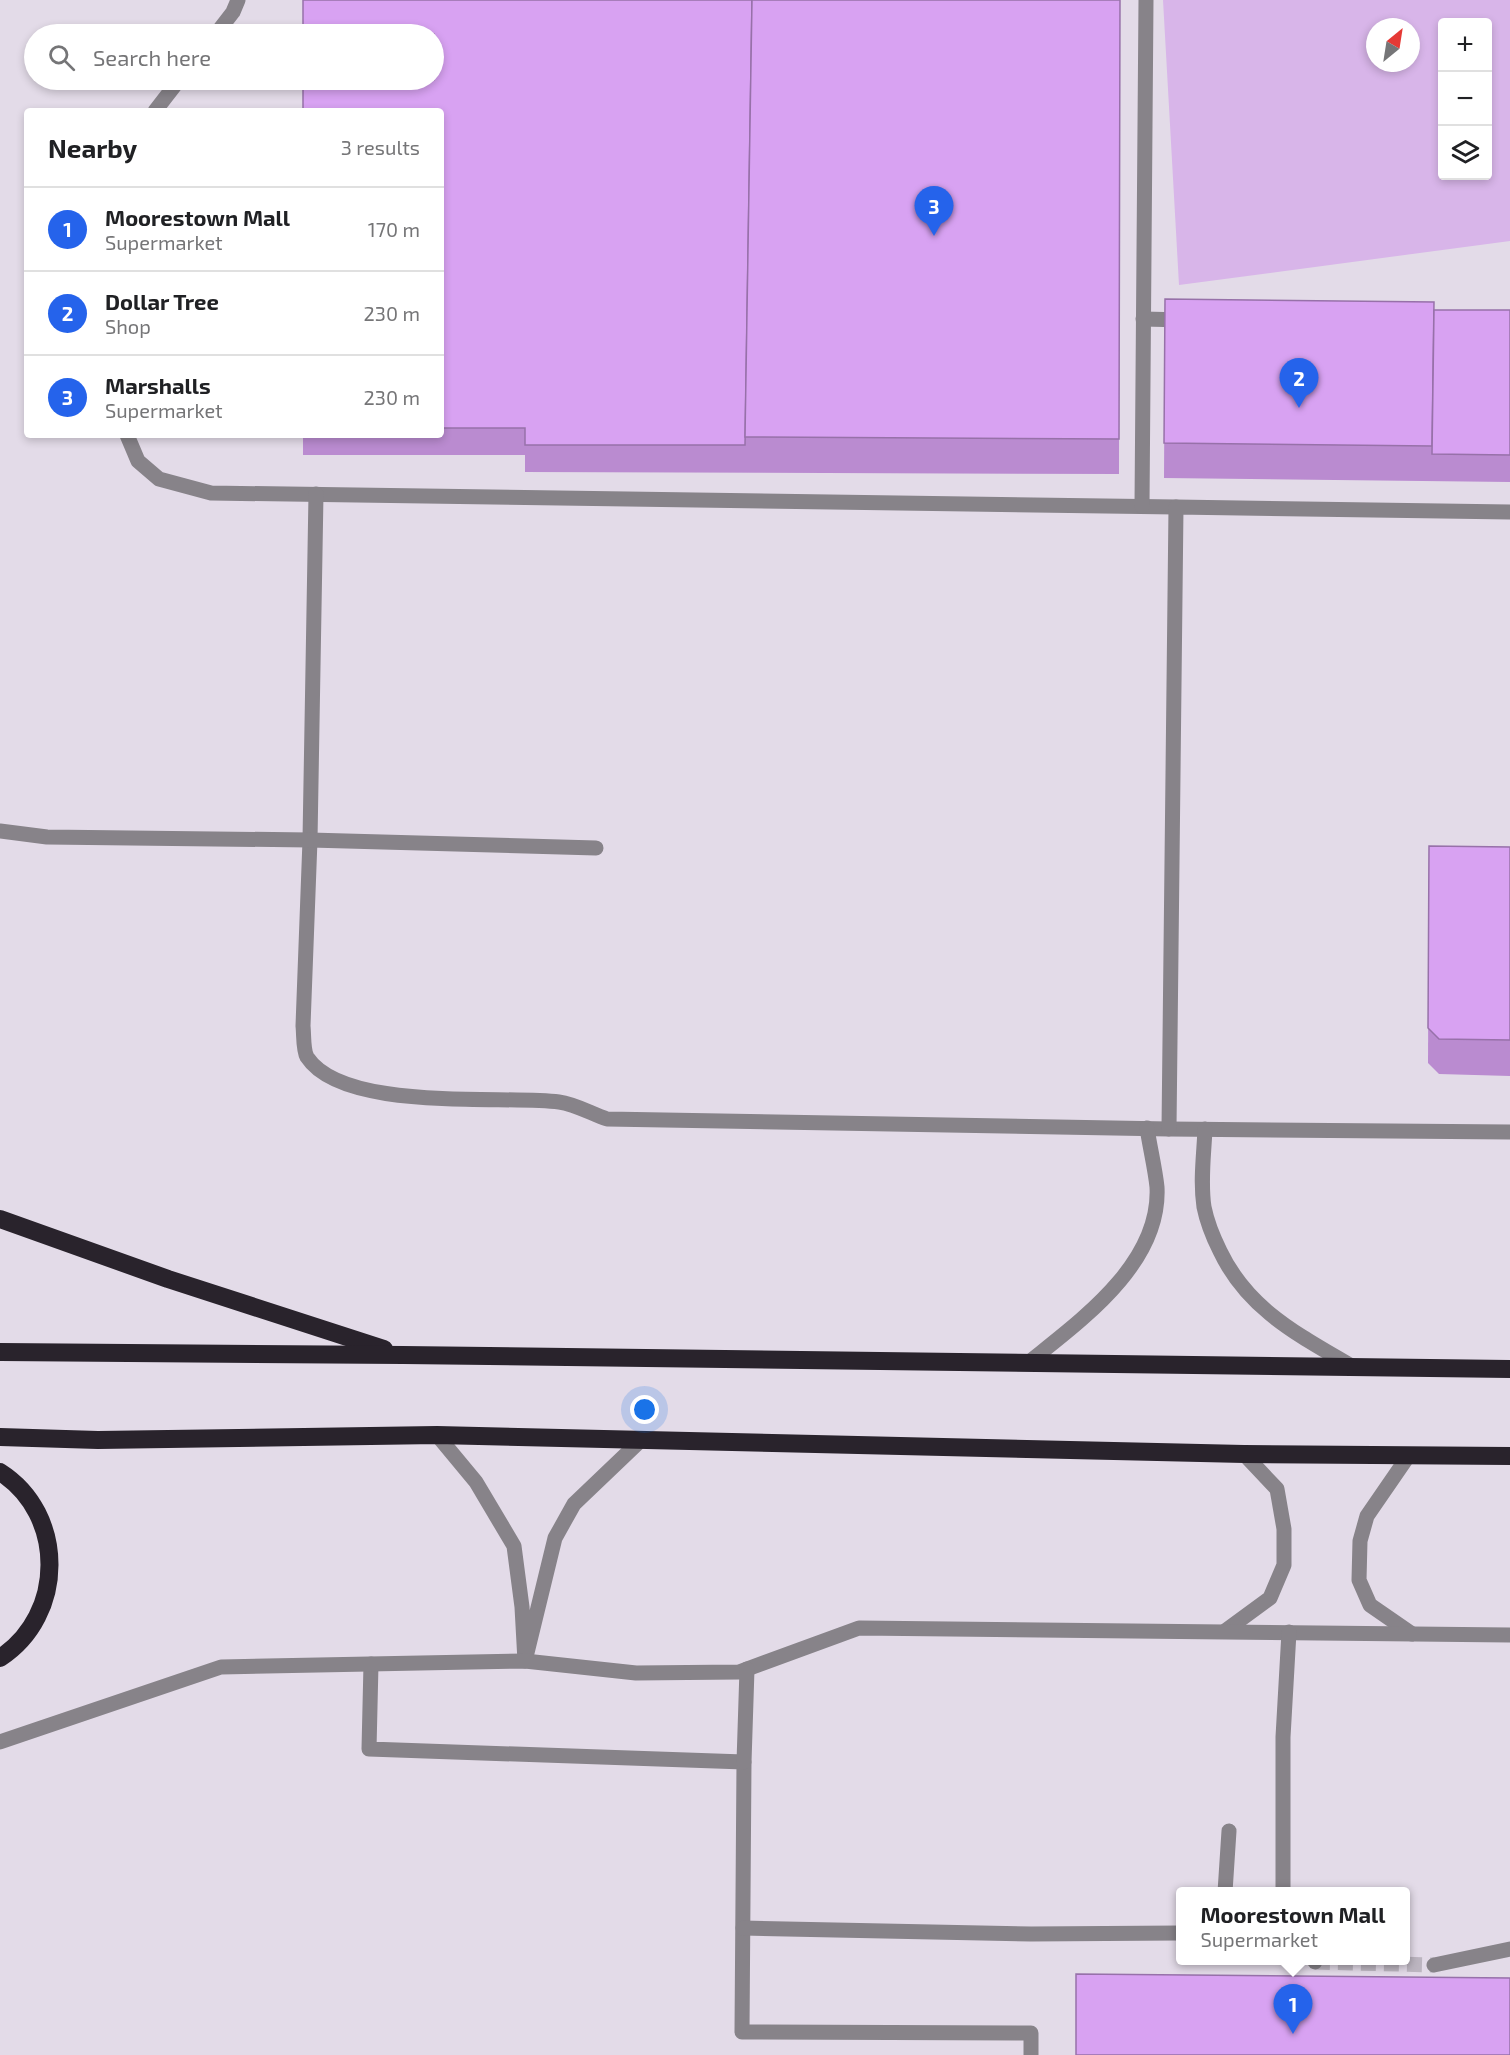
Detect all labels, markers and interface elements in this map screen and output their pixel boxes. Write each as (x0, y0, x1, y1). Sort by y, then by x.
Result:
north arrow (1366, 18, 1420, 72)
map controls (1438, 18, 1492, 180)
button: + (1438, 18, 1492, 72)
search box (24, 24, 444, 90)
icon: search (45, 41, 78, 74)
text: Search here (93, 44, 211, 70)
button: − (1438, 72, 1492, 126)
button: layers (1438, 126, 1492, 180)
text: Nearby (48, 132, 137, 163)
text: 3 results (341, 135, 420, 159)
pin: 3 (914, 186, 954, 236)
text: Moorestown Mall (105, 204, 290, 230)
text: 1 (63, 217, 72, 241)
text: 170 m (368, 217, 420, 241)
text: Supermarket (105, 230, 223, 254)
text: Dollar Tree (105, 288, 219, 314)
text: 2 (62, 301, 73, 325)
text: 230 m (364, 301, 420, 325)
text: Shop (105, 314, 151, 338)
pin: 2 (1280, 358, 1318, 408)
text: Marshalls (105, 372, 211, 398)
text: 3 (62, 385, 73, 409)
text: 230 m (364, 385, 420, 409)
text: Supermarket (105, 398, 223, 422)
your location (630, 1395, 659, 1424)
popup (1176, 1887, 1410, 1965)
text: Moorestown Mall (1200, 1901, 1386, 1927)
text: Supermarket (1200, 1927, 1318, 1951)
pin: 1 (1274, 1984, 1312, 2034)

